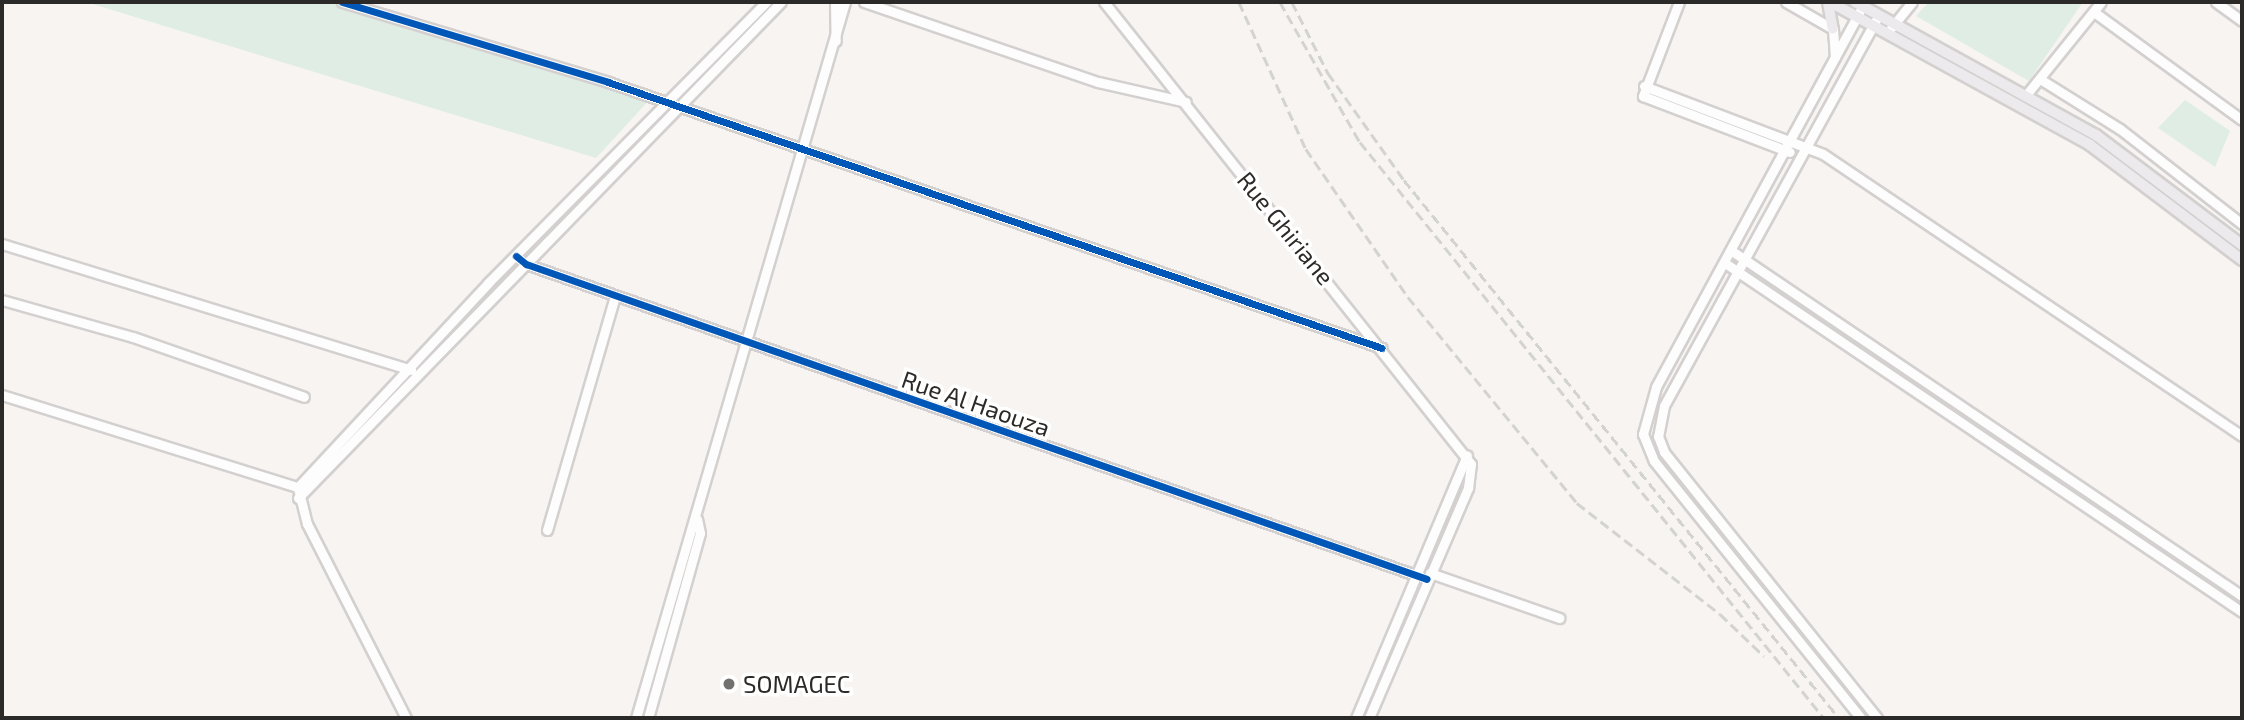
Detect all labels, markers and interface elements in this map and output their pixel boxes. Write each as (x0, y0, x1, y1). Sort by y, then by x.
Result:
street label: Rue Ghiriane (1232, 166, 1340, 290)
street label: Rue Al Haouza (898, 364, 1054, 442)
place label: SOMAGEC (743, 670, 850, 698)
marker: SOMAGEC (721, 676, 737, 692)

